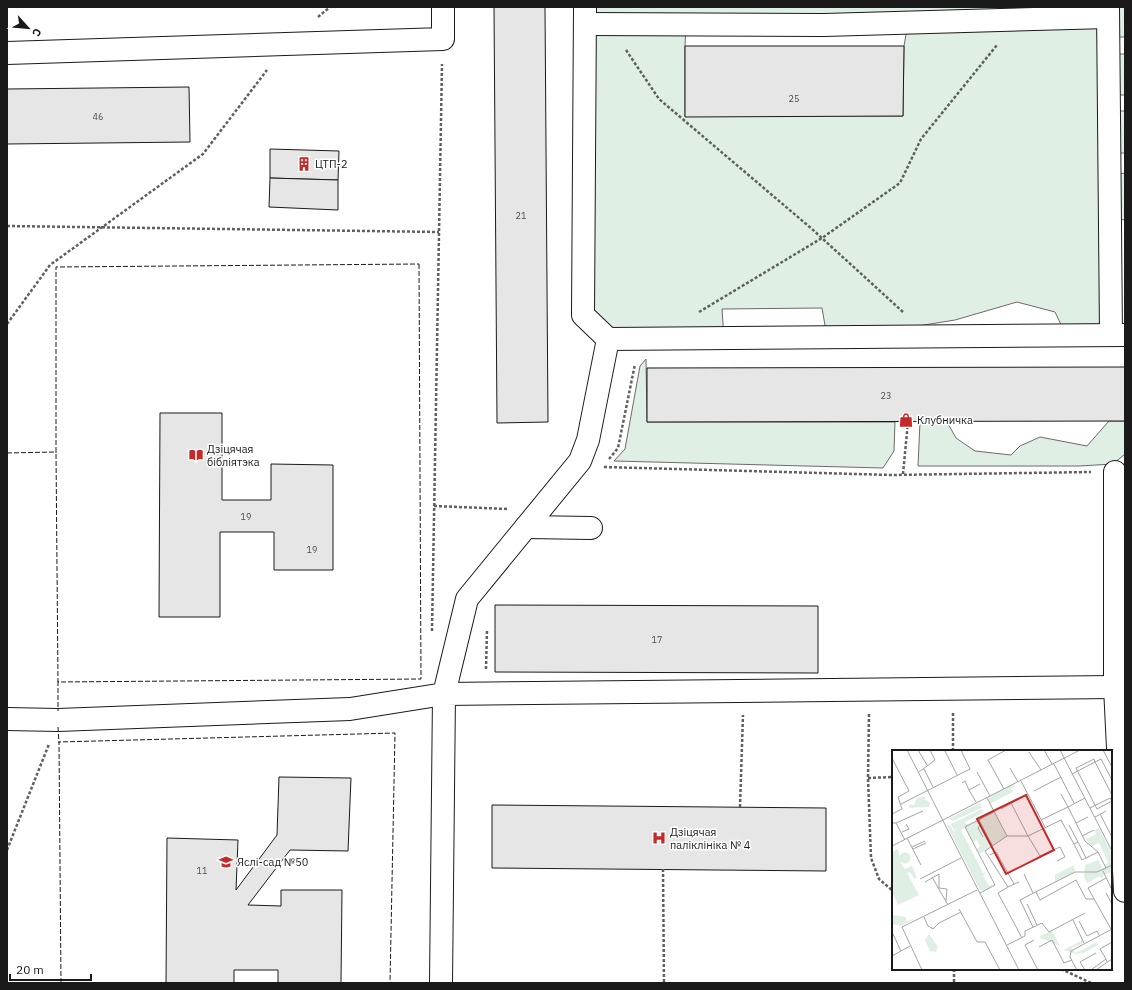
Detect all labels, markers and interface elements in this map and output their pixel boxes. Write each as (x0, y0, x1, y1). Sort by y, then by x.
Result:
north arrow (8, 8, 48, 48)
text: С (29, 26, 45, 39)
house number: 25 (789, 93, 799, 104)
house number: 46 (93, 111, 103, 122)
building icon: ЦТП-2 (296, 156, 312, 172)
place label: ЦТП-2 (315, 157, 348, 171)
house number: 21 (516, 210, 526, 221)
house number: 23 (881, 390, 891, 401)
shop icon: Клубничка (898, 412, 914, 428)
place label: Клубничка (917, 413, 973, 427)
place label: Дзіцячая бібліятэка (207, 442, 260, 469)
library icon: Дзіцячая бібліятэка (188, 447, 204, 463)
house number: 19 (241, 511, 251, 522)
house number: 19 (307, 544, 317, 555)
house number: 17 (652, 634, 662, 645)
inset map (892, 750, 1112, 970)
place label: Дзіцячая паліклініка № 4 (670, 825, 751, 852)
hospital icon: Дзіцячая паліклініка № 4 (651, 830, 667, 846)
school or university icon: Яслі-сад №50 (218, 854, 234, 870)
place label: Яслі-сад №50 (237, 855, 308, 869)
house number: 11 (197, 865, 207, 876)
scale bar (10, 956, 91, 982)
text: 20 m (16, 962, 44, 977)

